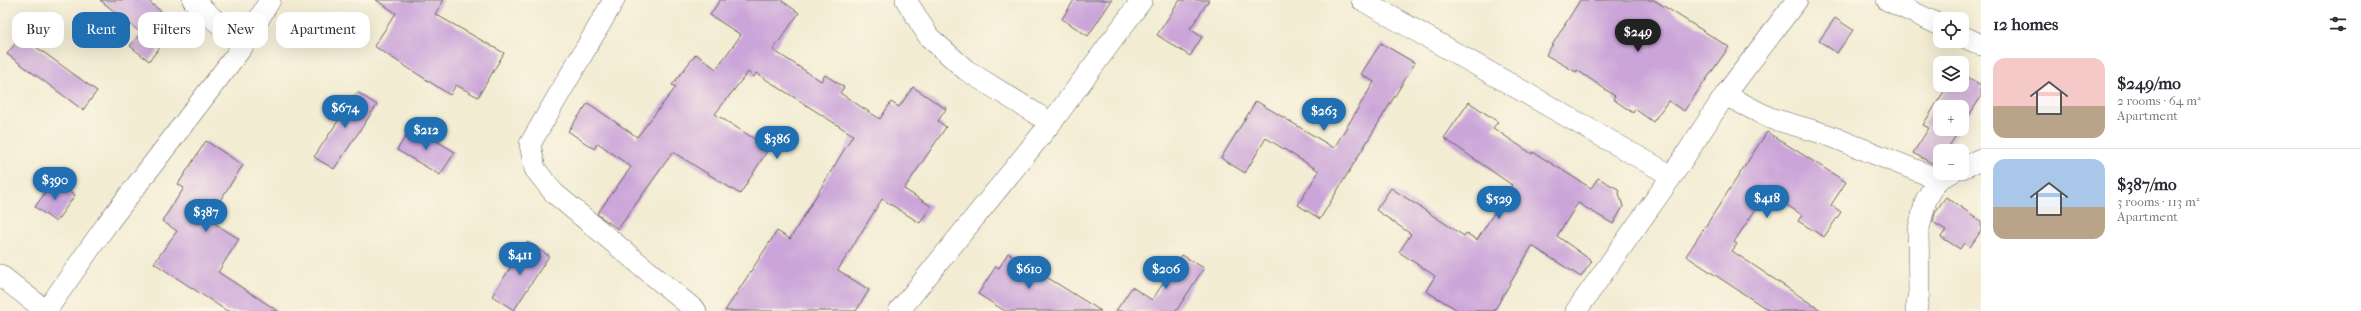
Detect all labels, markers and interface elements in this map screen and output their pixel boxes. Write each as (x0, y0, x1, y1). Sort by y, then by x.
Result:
chip: Buy (12, 12, 64, 48)
chip: Rent (72, 12, 130, 48)
chip: Filters (138, 12, 205, 48)
chip: New (213, 12, 268, 48)
chip: Apartment (276, 12, 370, 48)
map controls (1933, 12, 1969, 180)
button: locate (1933, 12, 1969, 48)
icon: filters (2327, 13, 2349, 35)
text: 12 homes (1993, 14, 2058, 34)
pin: $249 (1614, 19, 1662, 53)
text: $249 (1624, 24, 1652, 39)
button: layers (1933, 56, 1969, 92)
text: $249/mo (2117, 73, 2181, 93)
icon: home (2025, 74, 2073, 122)
text: 2 rooms · 64 m² (2117, 93, 2201, 108)
pin: $674 (321, 95, 369, 129)
pin: $263 (1300, 98, 1348, 132)
text: $674 (331, 100, 359, 115)
button: + (1933, 100, 1969, 136)
text: $263 (1311, 103, 1337, 118)
text: Apartment (2117, 108, 2178, 123)
pin: $212 (402, 117, 450, 151)
text: $212 (413, 122, 439, 137)
pin: $386 (753, 126, 801, 160)
text: $386 (764, 131, 790, 146)
button: − (1933, 144, 1969, 180)
pin: $390 (31, 167, 79, 201)
text: $390 (42, 172, 68, 187)
text: $387/mo (2117, 174, 2177, 194)
icon: home (2025, 175, 2073, 223)
pin: $418 (1743, 185, 1791, 219)
pin: $529 (1475, 186, 1523, 220)
text: $418 (1754, 190, 1780, 205)
text: $529 (1486, 191, 1512, 206)
text: 3 rooms · 113 m² (2117, 194, 2199, 209)
pin: $387 (182, 199, 230, 233)
text: $387 (193, 204, 219, 219)
text: Apartment (2117, 209, 2178, 224)
pin: $411 (496, 242, 544, 276)
text: $411 (508, 247, 532, 262)
pin: $610 (1005, 256, 1053, 290)
pin: $206 (1142, 256, 1190, 290)
text: $610 (1016, 261, 1042, 276)
text: $206 (1152, 261, 1180, 276)

